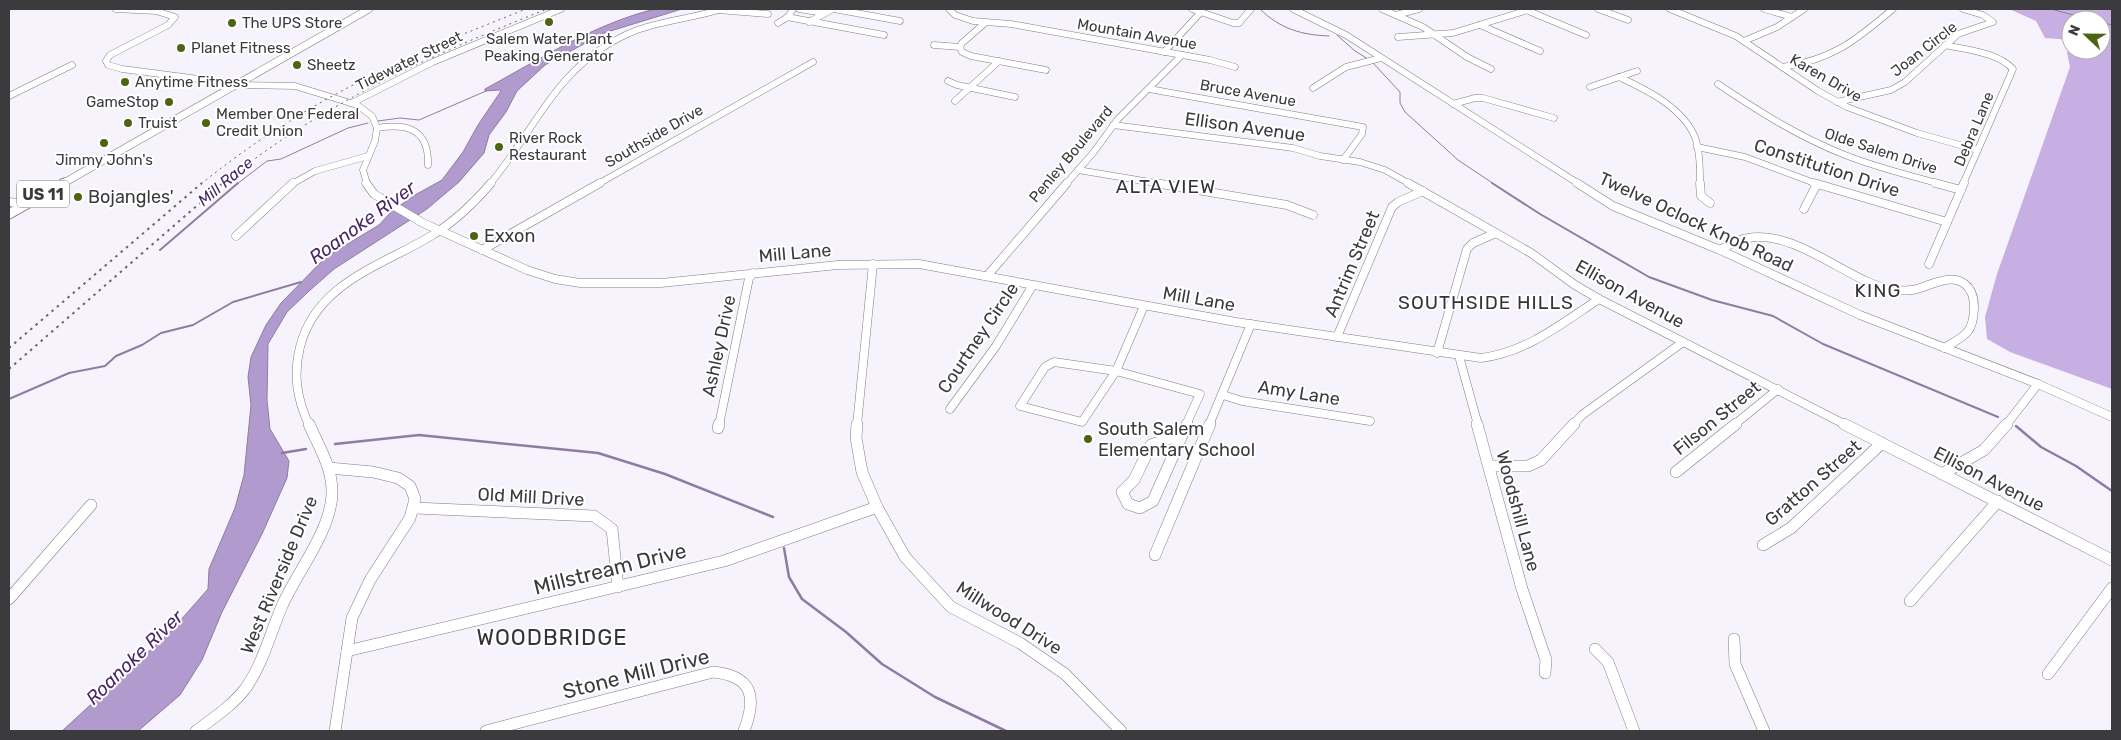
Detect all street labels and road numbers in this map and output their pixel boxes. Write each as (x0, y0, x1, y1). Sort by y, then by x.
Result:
street label: Mountain Avenue (1076, 15, 1198, 53)
street label: Joan Circle (1887, 18, 1961, 80)
street label: Tidewater Street (353, 27, 465, 95)
street label: Karen Drive (1787, 50, 1865, 106)
street label: Bruce Avenue (1199, 76, 1297, 110)
street label: Debra Lane (1950, 89, 1998, 169)
street label: Southside Drive (602, 101, 706, 171)
street label: Penley Boulevard (1025, 102, 1117, 206)
street label: Ellison Avenue (1183, 108, 1307, 146)
street label: Olde Salem Drive (1822, 124, 1940, 178)
street label: Constitution Drive (1751, 134, 1903, 202)
street label: Twelve Oclock Knob Road (1595, 167, 1797, 277)
road number: US 11 (17, 180, 69, 208)
street label: Antrim Street (1320, 207, 1384, 321)
street label: Mill Lane (758, 239, 832, 267)
street label: Ellison Avenue (1572, 255, 1688, 333)
street label: Courtney Circle (933, 278, 1023, 398)
street label: Mill Lane (1161, 282, 1237, 316)
street label: Ashley Drive (697, 293, 741, 399)
street label: Amy Lane (1256, 376, 1342, 410)
street label: Filson Street (1669, 376, 1765, 460)
street label: Gratton Street (1760, 435, 1866, 531)
street label: Ellison Avenue (1930, 442, 2048, 516)
street label: Woodshill Lane (1491, 448, 1545, 574)
street label: Old Mill Drive (477, 483, 585, 511)
street label: West Riverside Drive (236, 493, 322, 657)
street label: Millstream Drive (531, 537, 689, 600)
street label: Millwood Drive (952, 577, 1066, 659)
street label: Stone Mill Drive (560, 643, 712, 704)

